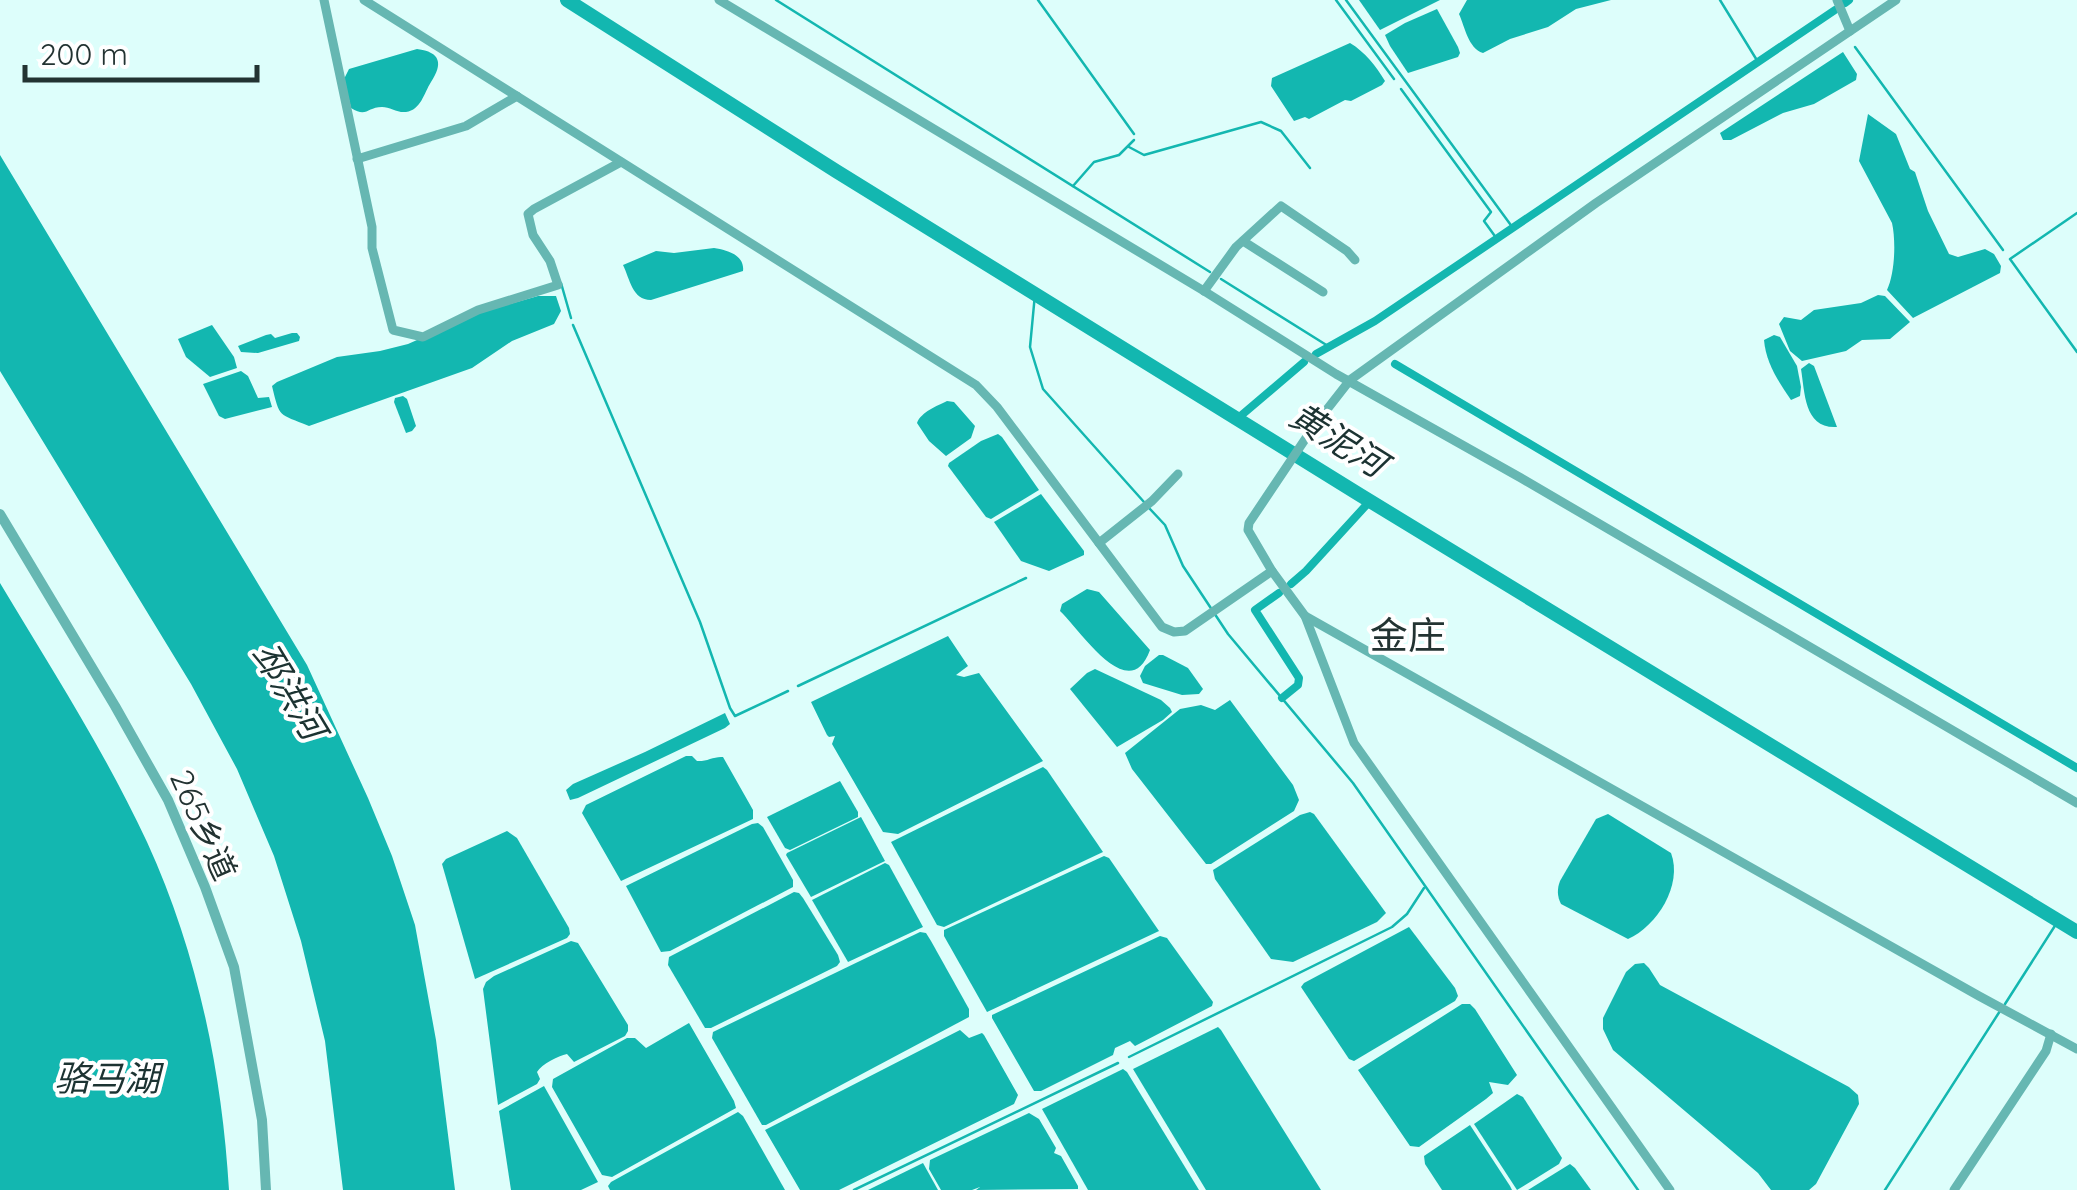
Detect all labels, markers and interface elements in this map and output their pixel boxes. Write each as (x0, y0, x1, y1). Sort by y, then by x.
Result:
scale bar (25, 20, 258, 82)
text: 200 m (40, 35, 128, 73)
water label: 黄泥河 (1282, 393, 1400, 489)
district label: 金庄 (1370, 611, 1446, 659)
water label: 邳洪河 (244, 634, 339, 752)
street label: 265乡道 (162, 763, 246, 886)
water label: 骆马湖 (54, 1056, 164, 1100)

